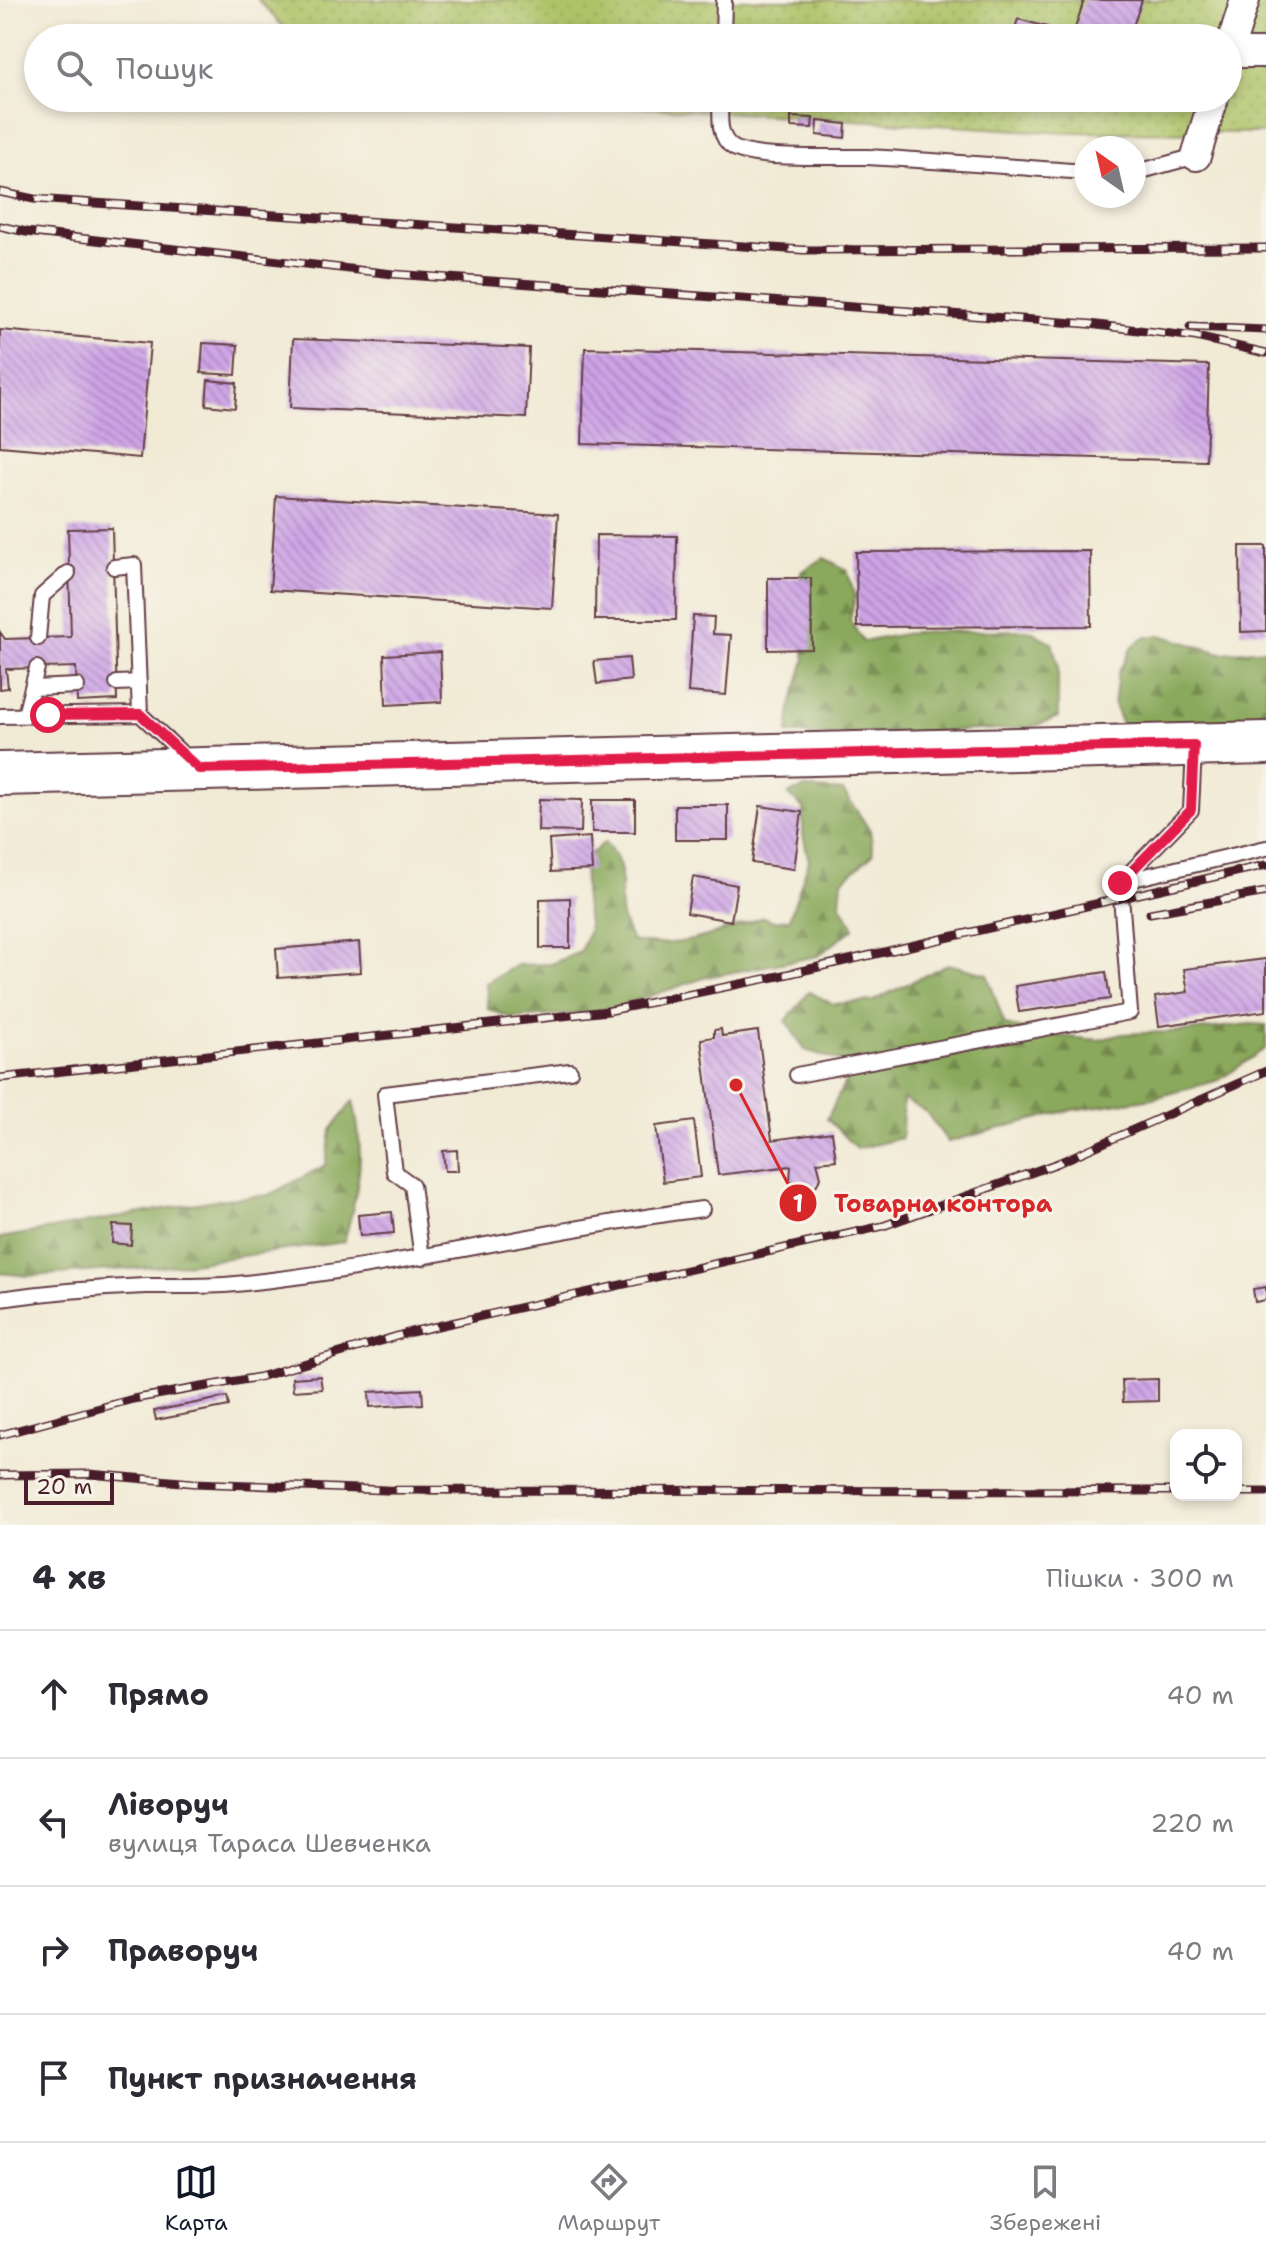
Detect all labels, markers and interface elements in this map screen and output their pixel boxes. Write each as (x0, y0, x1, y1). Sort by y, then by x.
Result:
search box (24, 24, 1242, 112)
icon: search (52, 46, 96, 90)
text: Пошук (116, 48, 213, 89)
north arrow (1074, 136, 1146, 208)
route start (30, 697, 66, 733)
route end (1102, 865, 1138, 901)
callout: Товарна контора (778, 1179, 1068, 1227)
text: 1 (793, 1188, 803, 1220)
text: Товарна контора (834, 1188, 1053, 1220)
map controls (1170, 1429, 1242, 1501)
button: locate (1170, 1429, 1242, 1501)
scale bar (24, 1469, 114, 1505)
text: 20 m (36, 1472, 93, 1501)
text: 4 хв (32, 1554, 106, 1600)
text: Пішки · 300 m (1046, 1560, 1234, 1595)
icon: ahead (32, 1672, 76, 1716)
text: Прямо (108, 1674, 209, 1715)
text: 40 m (1167, 1677, 1234, 1712)
text: Ліворуч (108, 1784, 229, 1825)
icon: left (32, 1800, 76, 1844)
text: 220 m (1150, 1805, 1234, 1840)
text: вулиця Тараса Шевченка (108, 1825, 431, 1860)
icon: right (32, 1928, 76, 1972)
text: Праворуч (108, 1930, 258, 1971)
text: 40 m (1167, 1933, 1234, 1968)
icon: arrive (32, 2056, 76, 2100)
text: Пункт призначення (108, 2058, 417, 2099)
tab: Карта (165, 2160, 228, 2237)
tab: Маршрут (557, 2160, 660, 2237)
tab: Збережені (990, 2160, 1101, 2237)

